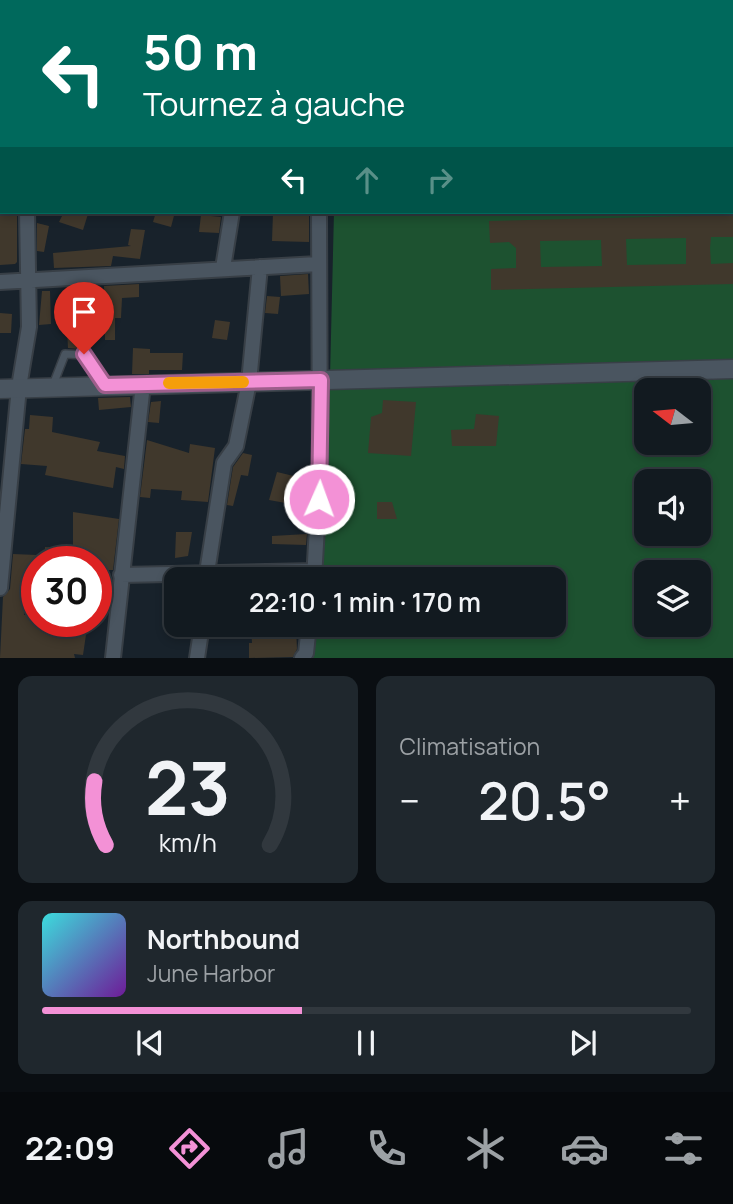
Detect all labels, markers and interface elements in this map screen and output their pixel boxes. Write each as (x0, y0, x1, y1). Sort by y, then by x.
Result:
text: 50 m (143, 18, 258, 85)
icon: left (28, 28, 119, 119)
text: Tournez à gauche (143, 82, 405, 126)
icon: left (275, 161, 313, 199)
icon: ahead (348, 161, 386, 199)
icon: right (421, 161, 459, 199)
pin (54, 282, 114, 354)
icon: arrive (65, 293, 103, 331)
north arrow (634, 378, 710, 455)
map controls (634, 378, 711, 637)
position arrow (282, 462, 356, 536)
button: sound (634, 469, 711, 546)
speed limit sign: 30 (21, 546, 112, 637)
button: layers (634, 560, 711, 637)
text: 22:10 · 1 min · 170 m (249, 584, 481, 620)
text: Climatisation (400, 730, 540, 762)
text: 23 (145, 738, 231, 838)
text: 20.5° (478, 765, 611, 836)
text: − (400, 774, 420, 826)
text: + (669, 774, 691, 826)
text: km/h (159, 825, 217, 860)
text: Northbound (147, 921, 300, 957)
text: June Harbor (147, 957, 275, 989)
icon: previous (131, 1024, 169, 1062)
icon: pause (347, 1024, 385, 1062)
icon: next (564, 1024, 602, 1062)
icon: directions (165, 1124, 214, 1173)
icon: music (264, 1124, 313, 1173)
icon: phone (362, 1124, 411, 1173)
icon: climate (461, 1124, 510, 1173)
icon: car (560, 1124, 609, 1173)
icon: filters (659, 1124, 708, 1173)
text: 22:09 (25, 1126, 115, 1170)

